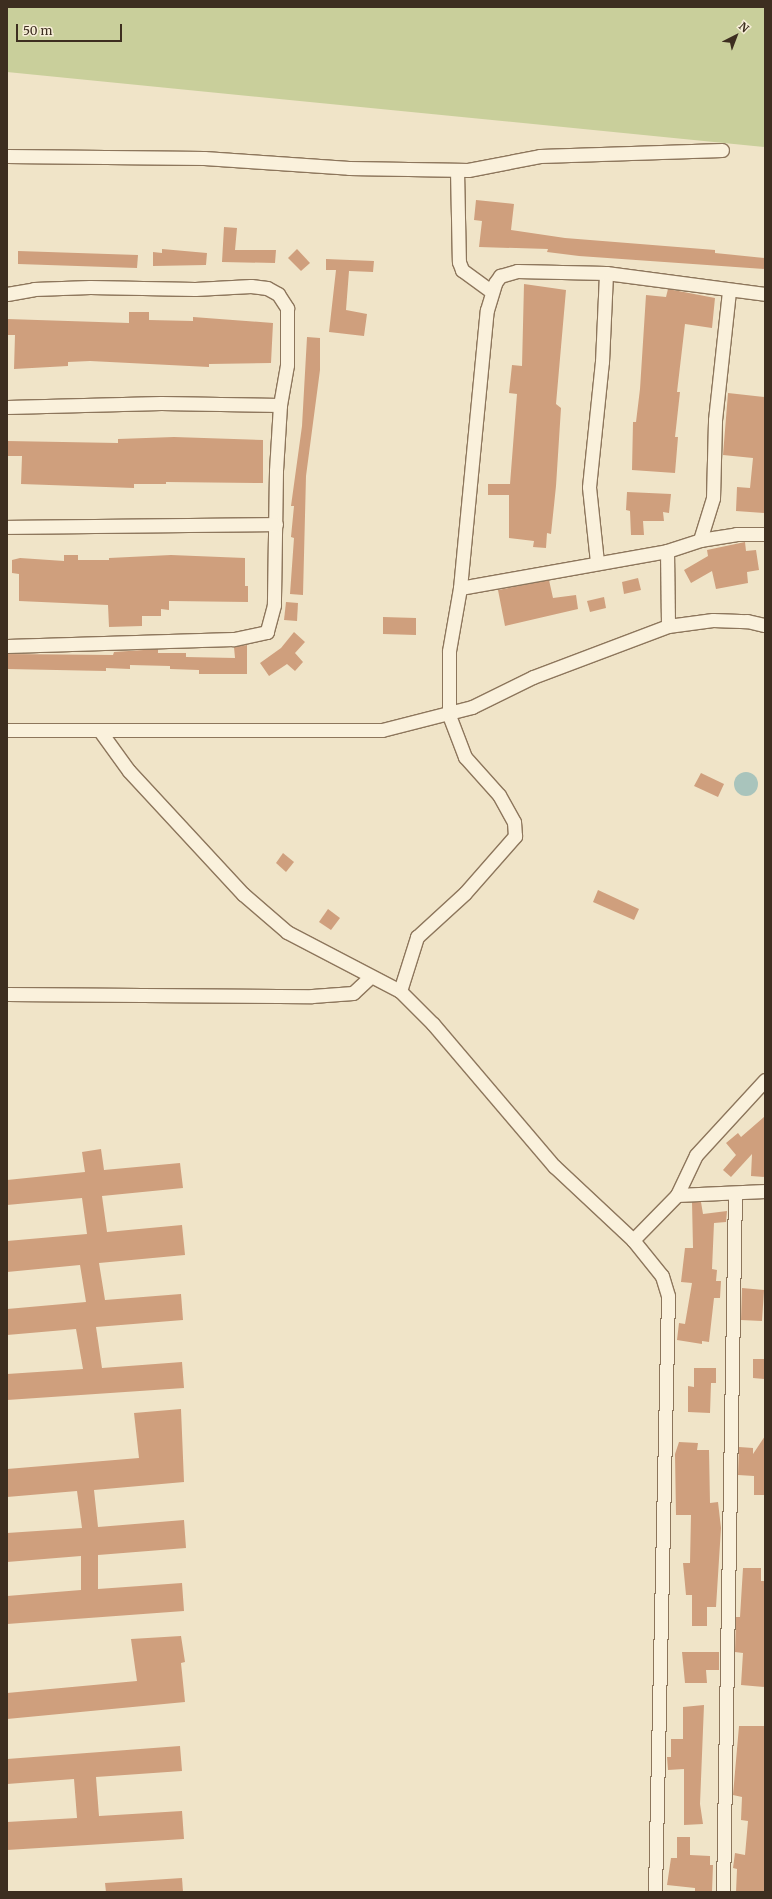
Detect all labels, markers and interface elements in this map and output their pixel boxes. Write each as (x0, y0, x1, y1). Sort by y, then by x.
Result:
scale bar (18, 16, 124, 42)
north arrow (716, 16, 756, 56)
text: N (736, 19, 752, 35)
text: 50 m (23, 23, 52, 38)

